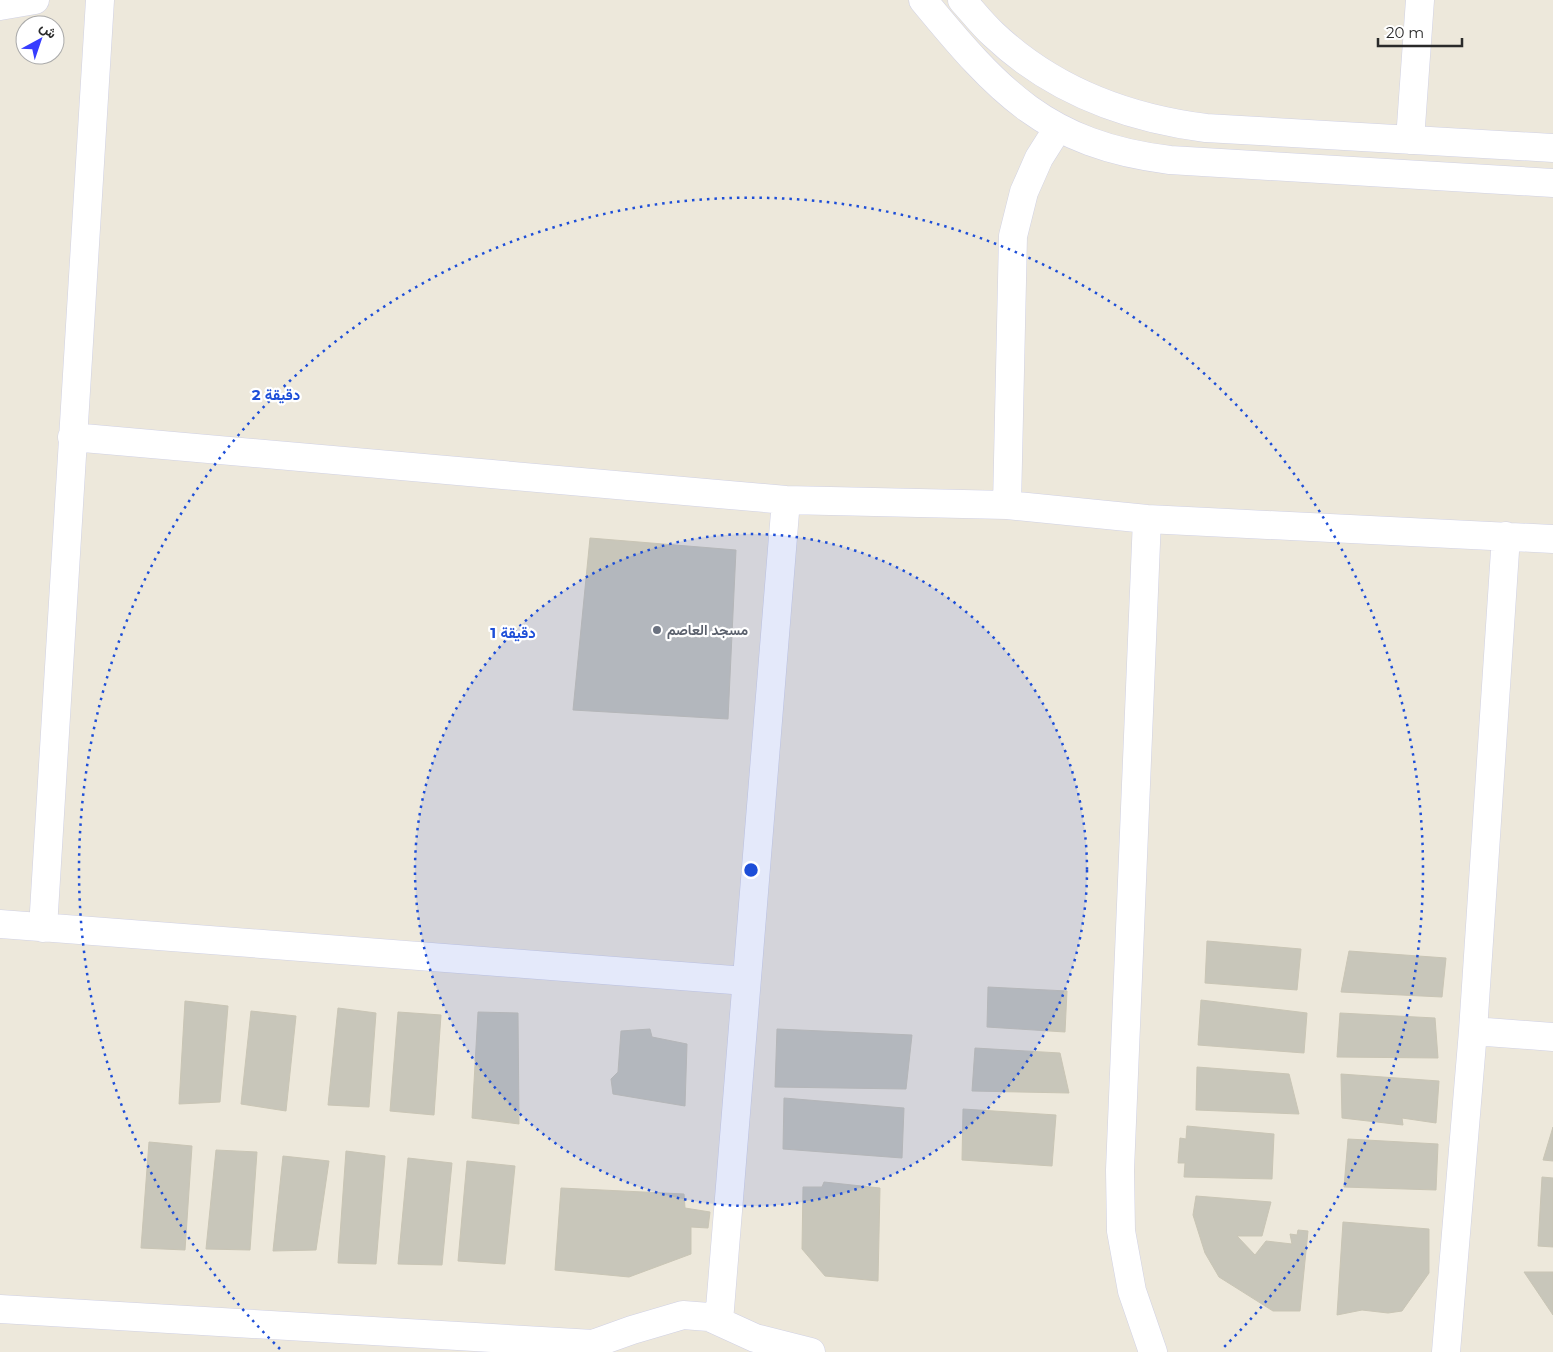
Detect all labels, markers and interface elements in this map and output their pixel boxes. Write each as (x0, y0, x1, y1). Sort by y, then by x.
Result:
north arrow (15, 15, 65, 65)
scale bar (1378, 15, 1462, 47)
text: ش (36, 18, 61, 42)
text: 20 m (1386, 23, 1424, 42)
text: 2 دقيقة (252, 385, 300, 404)
place label: مسجد العاصم (667, 621, 748, 639)
text: 1 دقيقة (490, 623, 536, 642)
marker: مسجد العاصم (651, 624, 663, 636)
centre of rings (742, 861, 760, 879)

